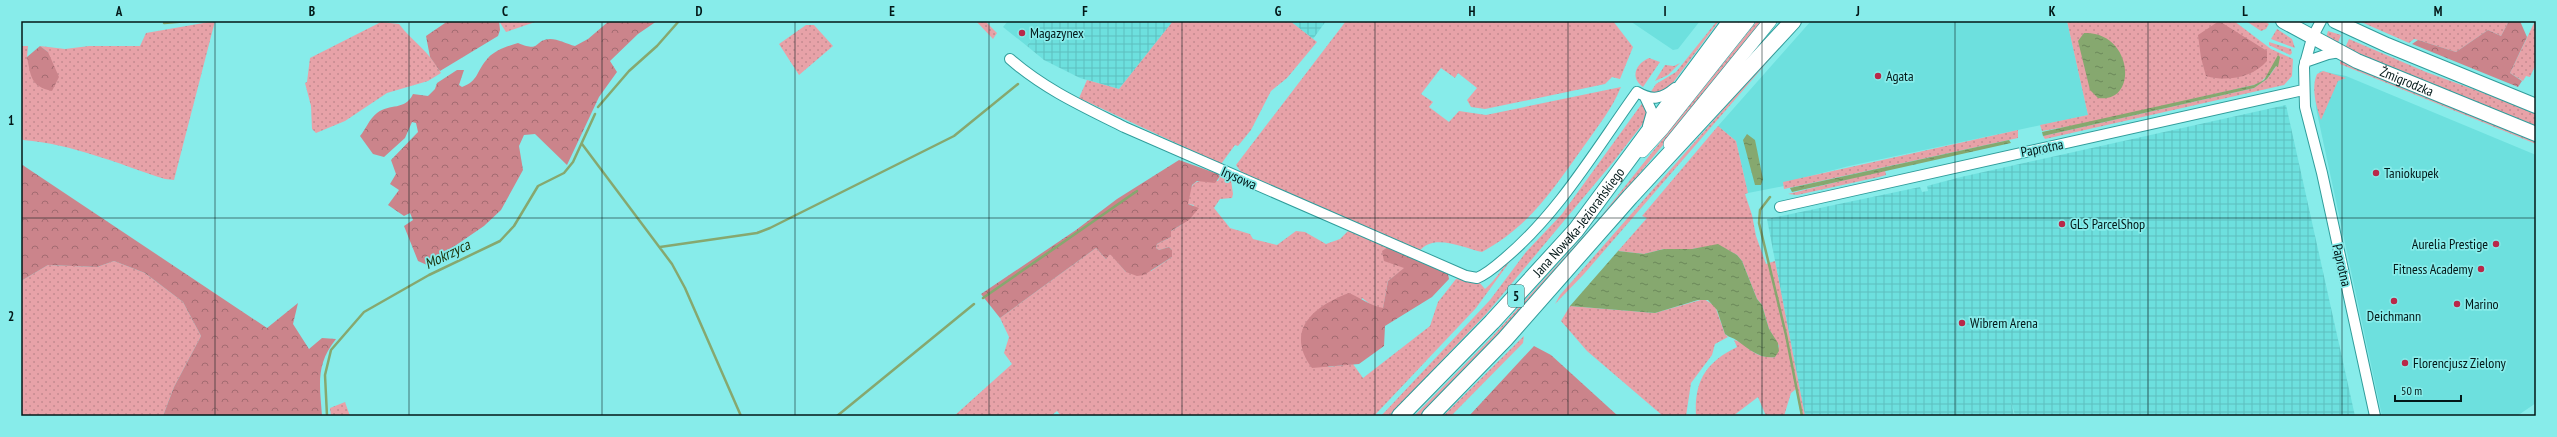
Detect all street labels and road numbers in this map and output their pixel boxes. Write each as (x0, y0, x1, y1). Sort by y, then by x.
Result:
street label: Żmigrodzka (2377, 62, 2436, 100)
street label: Paprotna (2019, 135, 2065, 161)
street label: Irysowa (1218, 162, 1260, 194)
street label: Jana Nowaka-Jeziorańskiego (1528, 164, 1628, 281)
street label: Paprotna (2328, 242, 2356, 288)
road number: 5 (1508, 285, 1524, 307)

